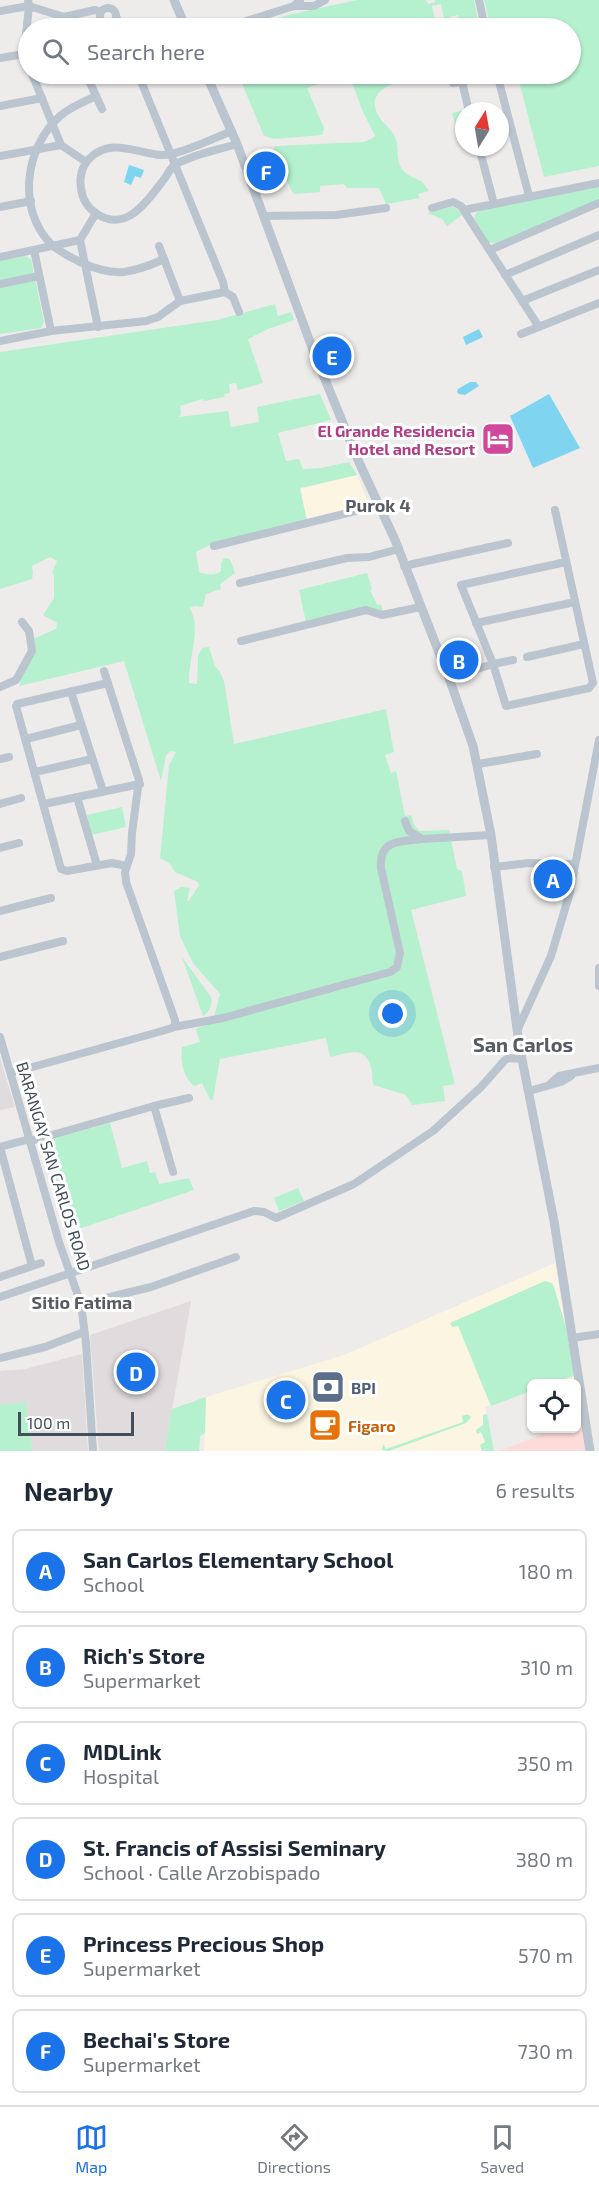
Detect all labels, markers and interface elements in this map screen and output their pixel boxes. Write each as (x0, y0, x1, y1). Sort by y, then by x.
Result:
search box (18, 18, 581, 84)
icon: search (39, 35, 72, 68)
text: Search here (87, 38, 205, 64)
north arrow (455, 102, 509, 156)
pin: F (246, 148, 286, 194)
pin: E (312, 334, 352, 378)
place label: El Grande Residencia Hotel and Resort (317, 421, 475, 458)
hotel icon: El Grande Residencia Hotel and Resort (480, 421, 516, 457)
district label: Purok 4 (345, 494, 411, 516)
pin: B (440, 638, 478, 682)
pin: A (534, 856, 572, 902)
your location (378, 999, 407, 1028)
district label: San Carlos (473, 1032, 573, 1056)
street label: BARANGAY SAN CARLOS ROAD (13, 1059, 95, 1273)
district label: Sitio Fatima (32, 1291, 132, 1313)
pin: D (116, 1350, 156, 1394)
bank icon: BPI (310, 1369, 346, 1405)
pin: C (266, 1378, 306, 1422)
place label: BPI (351, 1378, 376, 1397)
map controls (527, 1379, 581, 1433)
button: locate (527, 1379, 581, 1433)
cafe icon: Figaro (307, 1407, 343, 1443)
scale bar (18, 1409, 134, 1436)
text: 100 m (27, 1413, 70, 1432)
place label: Figaro (348, 1416, 396, 1435)
text: Nearby (24, 1475, 113, 1506)
text: 6 results (495, 1478, 575, 1502)
text: San Carlos Elementary School (83, 1546, 393, 1572)
text: A (39, 1559, 52, 1583)
text: 180 m (519, 1559, 573, 1583)
text: School (83, 1572, 144, 1596)
text: Rich's Store (83, 1642, 205, 1668)
text: B (39, 1655, 52, 1679)
text: 310 m (520, 1655, 573, 1679)
text: Supermarket (83, 1668, 201, 1692)
text: MDLink (83, 1738, 162, 1764)
text: C (40, 1751, 51, 1775)
text: 350 m (517, 1751, 573, 1775)
text: Hospital (83, 1764, 159, 1788)
text: St. Francis of Assisi Seminary (83, 1834, 386, 1860)
text: D (39, 1847, 52, 1871)
text: 380 m (516, 1847, 573, 1871)
text: School · Calle Arzobispado (83, 1860, 320, 1884)
text: Princess Precious Shop (83, 1930, 324, 1956)
text: E (40, 1943, 51, 1967)
text: 570 m (518, 1943, 573, 1967)
text: Supermarket (83, 1956, 201, 1980)
text: Bechai's Store (83, 2026, 230, 2052)
text: F (40, 2039, 51, 2063)
text: 730 m (518, 2039, 573, 2063)
text: Supermarket (83, 2052, 201, 2076)
tab: Map (75, 2121, 108, 2176)
tab: Directions (257, 2121, 331, 2176)
tab: Saved (480, 2121, 524, 2176)

